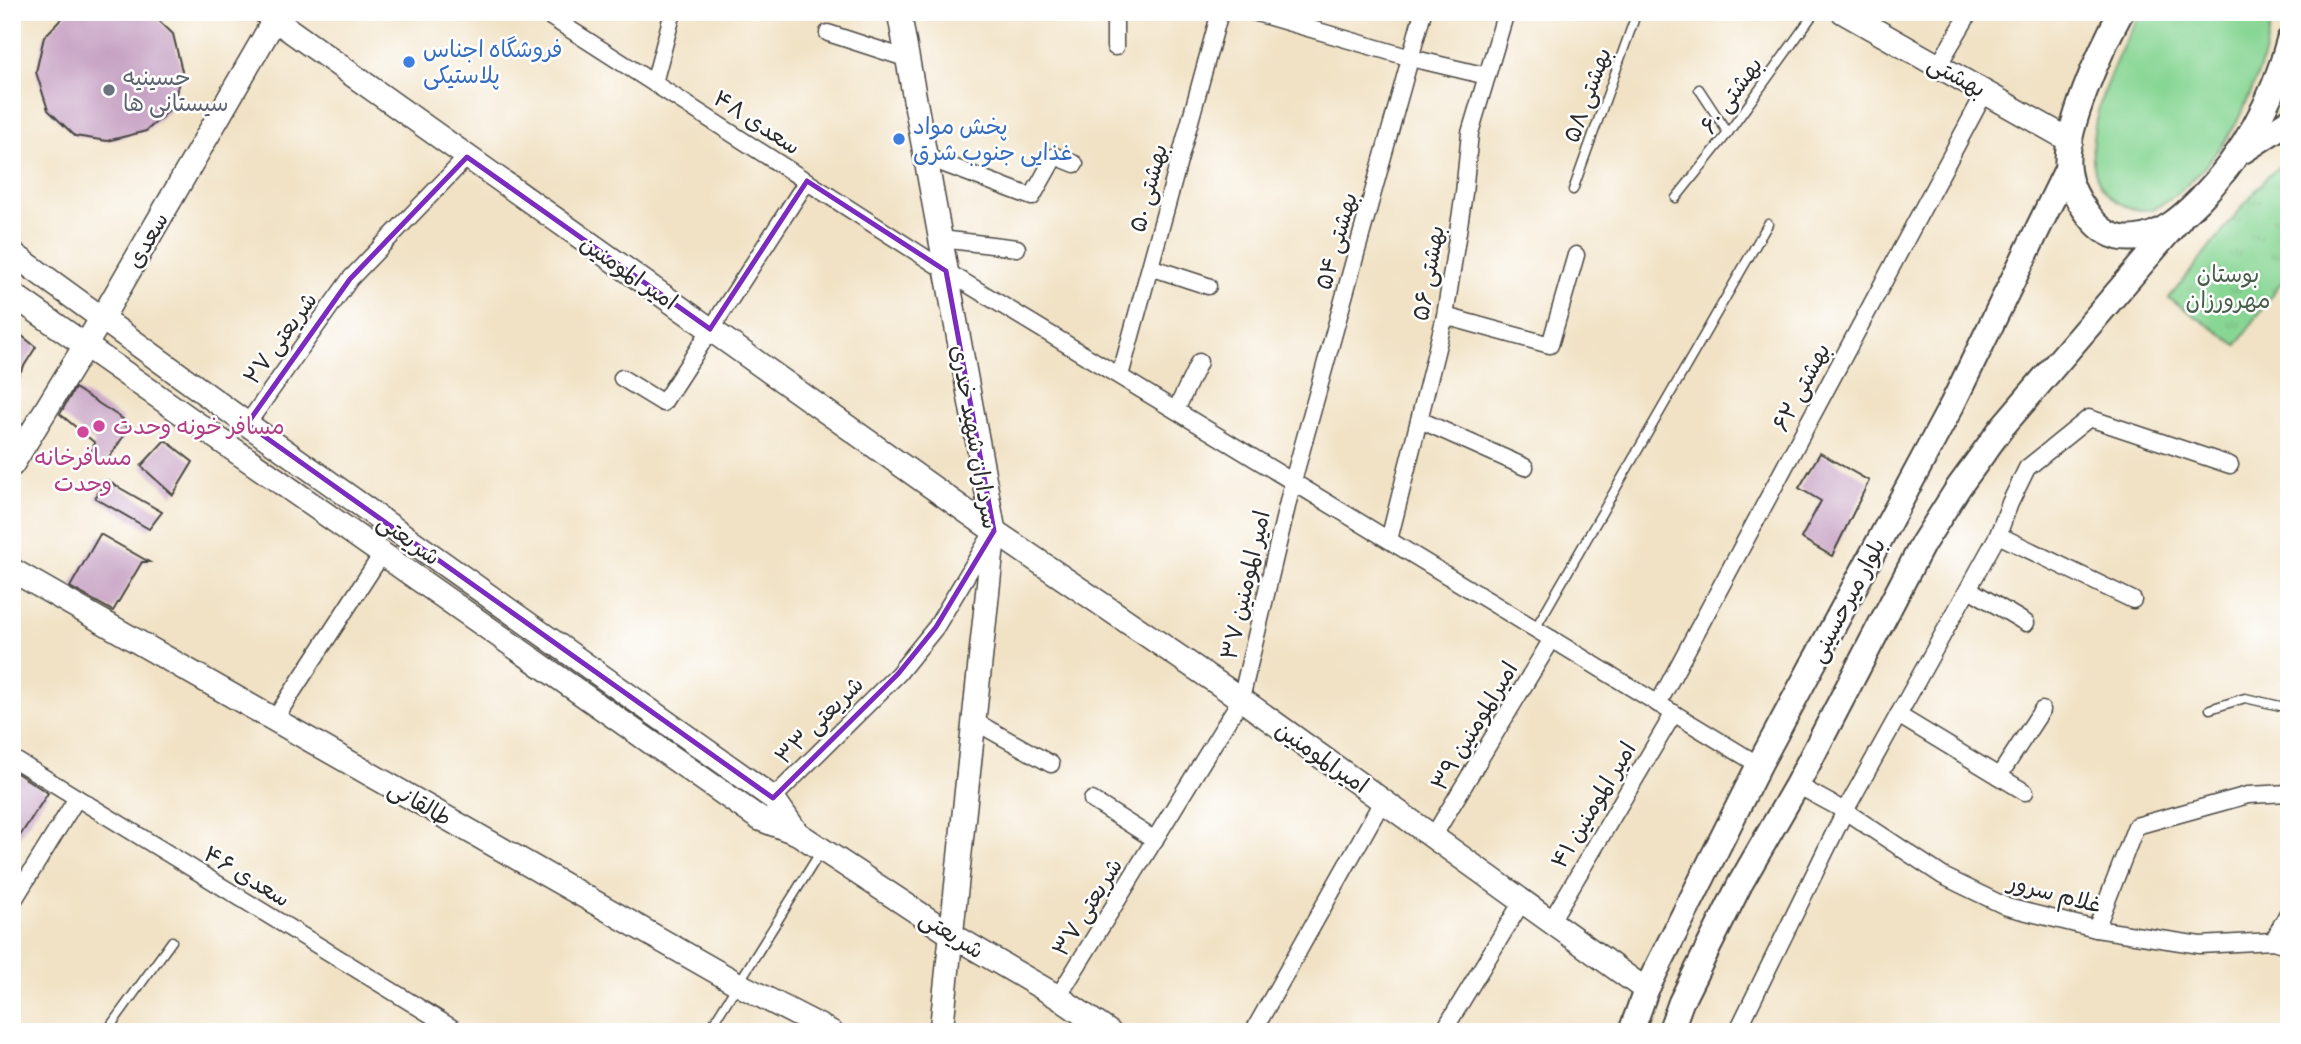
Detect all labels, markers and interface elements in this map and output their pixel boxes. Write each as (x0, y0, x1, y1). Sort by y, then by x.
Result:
place label: فروشگاه اجناس پلاستیکی (423, 35, 562, 90)
street label: بهشتی ۵۸ (1557, 44, 1618, 147)
street label: بهشتی (1923, 49, 1991, 104)
street label: بهشتی ۶۰ (1694, 51, 1769, 140)
marker: فروشگاه اجناس پلاستیکی (401, 54, 417, 70)
place label: حسینیه سیستانی ها (123, 63, 229, 118)
marker: حسینیه سیستانی ها (101, 82, 117, 98)
street label: سعدی ۴۸ (708, 83, 806, 161)
place label: پخش مواد غذایی جنوب شرق (913, 112, 1073, 167)
marker: پخش مواد غذایی جنوب شرق (891, 131, 907, 147)
street label: بهشتی ۵۰ (1123, 141, 1174, 235)
street label: بهشتی ۵۴ (1309, 189, 1364, 293)
street label: سعدی (120, 207, 175, 273)
street label: بهشتی ۵۶ (1406, 223, 1451, 323)
street label: امیر المومنین (575, 228, 683, 316)
park label: بوستان مهرورزان (2186, 260, 2270, 315)
street label: شریعتی ۲۷ (237, 286, 324, 390)
street label: بهشتی ۶۲ (1766, 338, 1837, 437)
street label: سرداران شهید خدری (944, 343, 1005, 531)
place label: مسافر خونه وحدت (113, 412, 285, 441)
marker: مسافر خونه وحدت (91, 418, 107, 434)
marker: مسافرخانه وحدت (75, 424, 91, 440)
place label: مسافرخانه وحدت (34, 443, 132, 498)
street label: شریعتی (372, 507, 446, 572)
street label: امیر المومنین ۳۷ (1214, 508, 1277, 662)
street label: بلوار میرحسینی (1803, 533, 1892, 667)
street label: امیرالمومنین ۳۹ (1425, 656, 1524, 796)
street label: شریعتی ۳۳ (769, 670, 870, 771)
street label: امیرالمومنین (1269, 715, 1374, 800)
street label: امیر المومنین ۴۱ (1544, 737, 1643, 874)
street label: طالقانی (383, 774, 457, 833)
street label: سعدی ۴۶ (198, 839, 295, 914)
street label: شریعتی ۳۷ (1046, 853, 1129, 962)
street label: غلام سرور (2002, 867, 2105, 923)
street label: شریعتی (914, 903, 989, 965)

